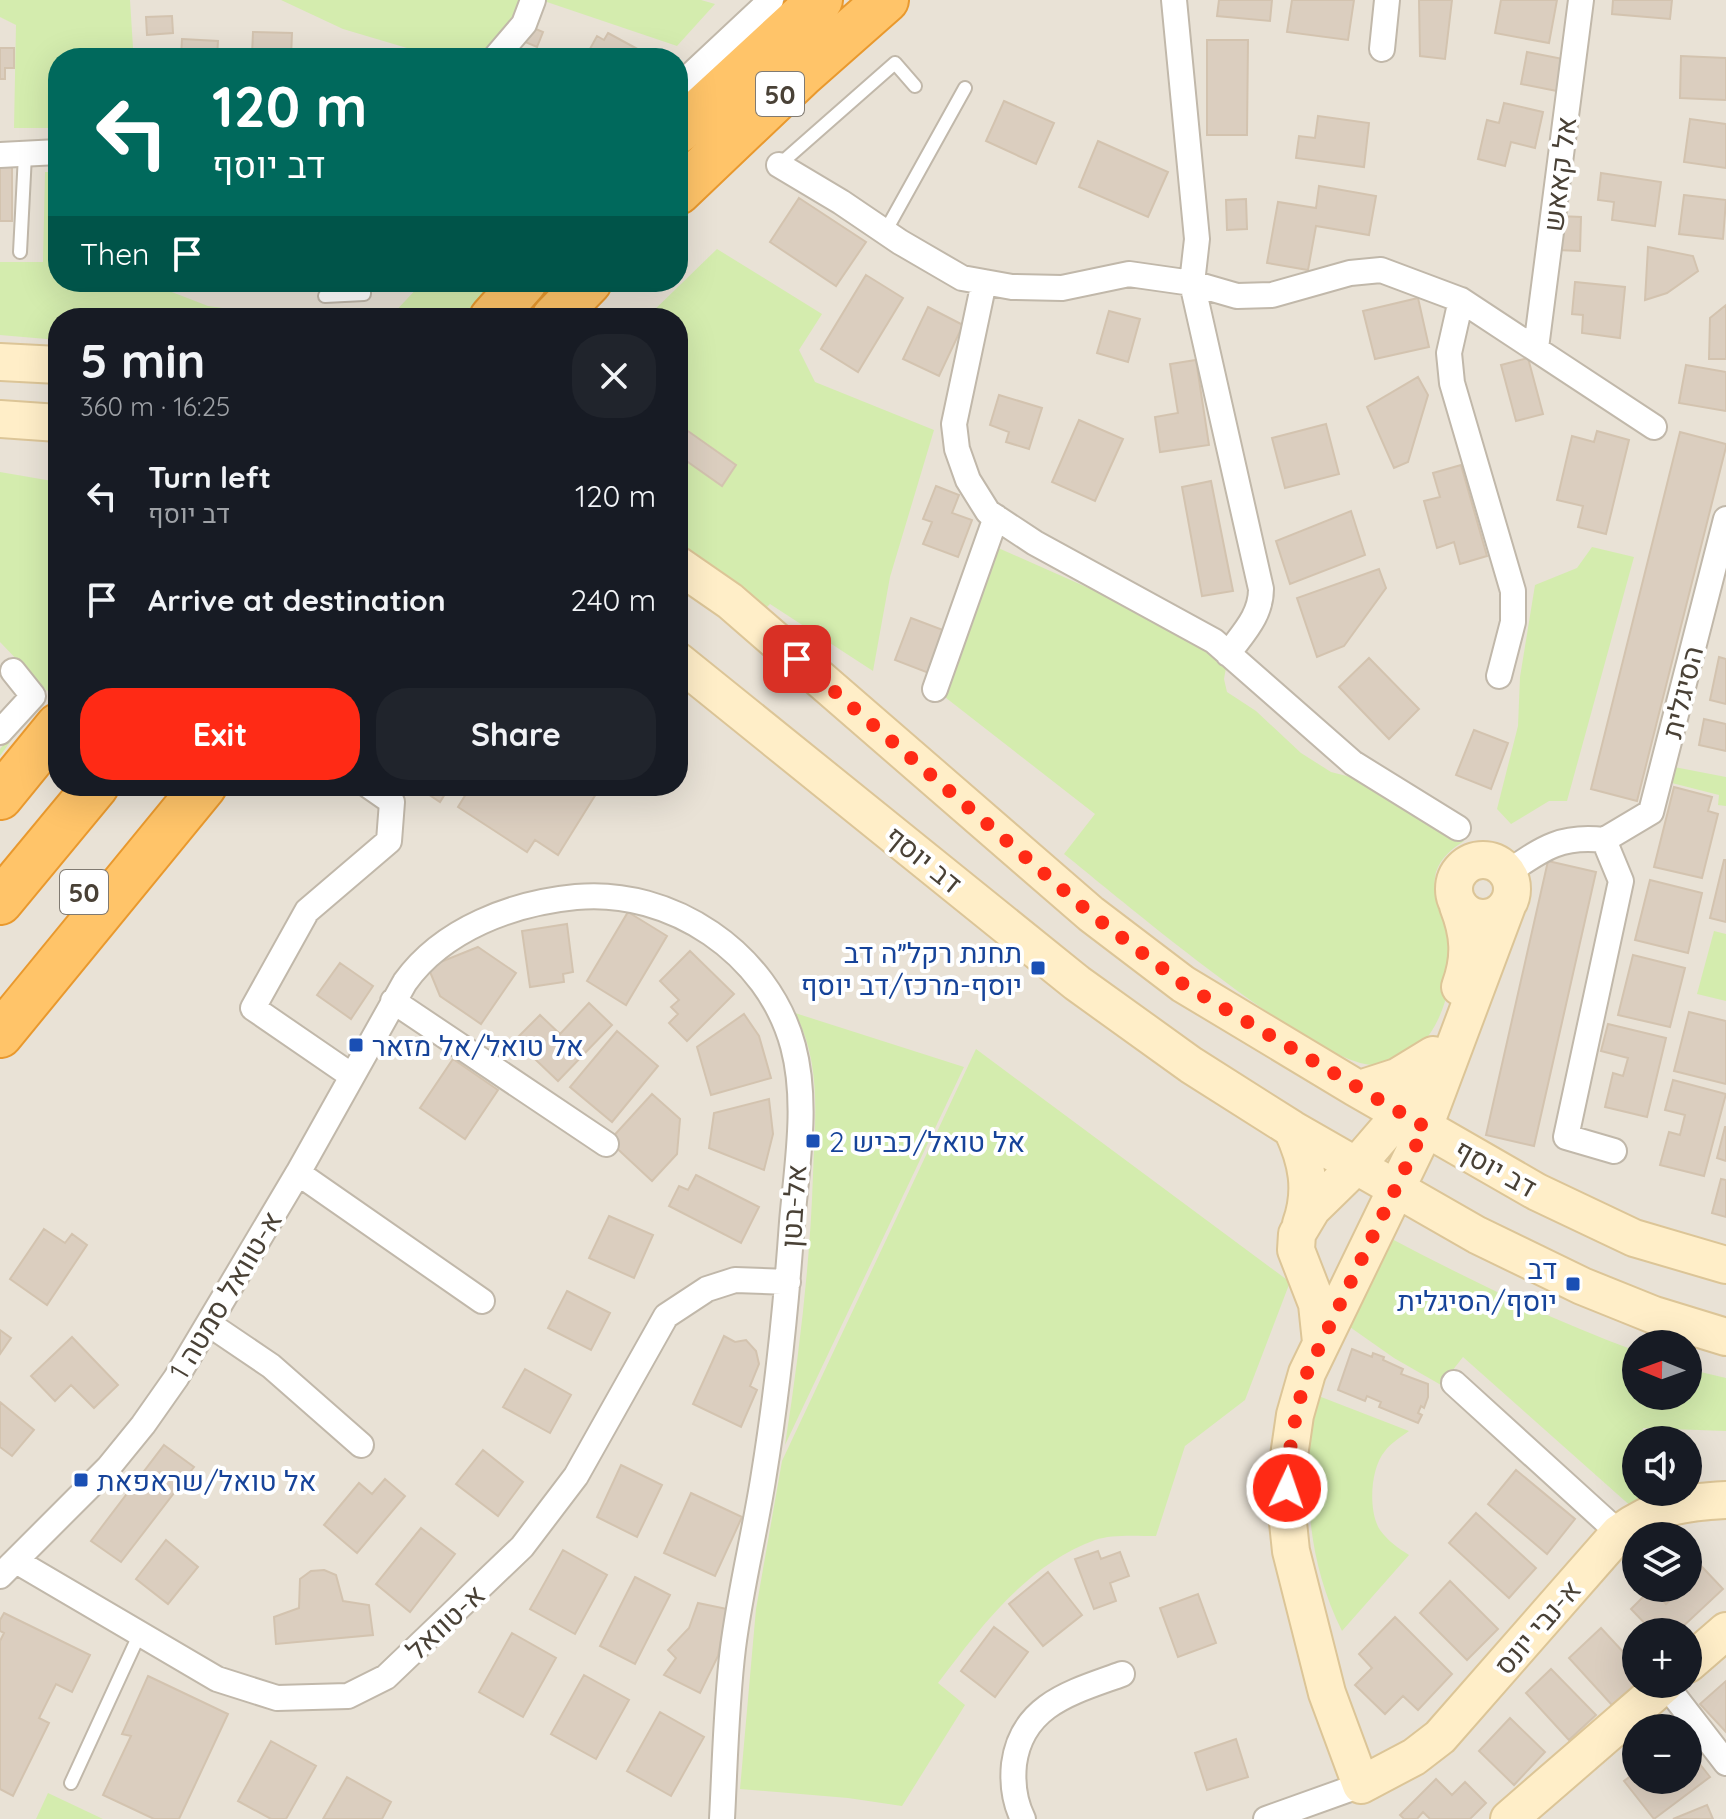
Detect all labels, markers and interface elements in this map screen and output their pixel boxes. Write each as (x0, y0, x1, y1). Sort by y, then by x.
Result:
text: 120 m (212, 71, 367, 141)
road number: 50 (756, 72, 804, 116)
icon: left (80, 80, 184, 184)
street label: אל קאאש (1535, 115, 1583, 233)
text: דב יוסף (212, 142, 325, 187)
icon: arrive (165, 232, 209, 276)
text: Then (80, 235, 149, 273)
text: 5 min (80, 330, 205, 390)
button: close (572, 334, 656, 418)
text: 360 m · 16:25 (80, 390, 230, 423)
text: Turn left (148, 458, 271, 496)
icon: left (80, 474, 124, 518)
text: 120 m (575, 477, 656, 515)
text: דב יוסף (148, 497, 230, 530)
icon: arrive (80, 578, 124, 622)
text: Arrive at destination (148, 581, 446, 619)
text: 240 m (571, 581, 656, 619)
pin (763, 625, 831, 693)
icon: arrive (775, 637, 819, 681)
street label: הסיגלית (1654, 642, 1710, 742)
button: Exit (80, 688, 360, 780)
button: Share (376, 688, 656, 780)
street label: דב יוסף (879, 818, 969, 900)
road number: 50 (60, 870, 108, 914)
place label: תחנת רקל״ה דב יוסף-מרכז/דב יוסף (801, 935, 1022, 1002)
marker: תחנת רקל״ה דב יוסף-מרכז/דב יוסף (1029, 959, 1047, 977)
place label: אל טואל/אל מזאר (372, 1028, 584, 1063)
marker: אל טואל/אל מזאר (347, 1036, 365, 1054)
place label: אל טואל/כביש 2 (829, 1124, 1025, 1159)
street label: דב יוסף (1449, 1131, 1543, 1205)
marker: אל טואל/כביש 2 (804, 1132, 822, 1150)
street label: אל-בטן (773, 1163, 813, 1249)
street label: א-טוואל סמטה 1 (161, 1205, 289, 1385)
place label: דב יוסף/הסיגלית (1397, 1251, 1557, 1318)
marker: דב יוסף/הסיגלית (1564, 1275, 1582, 1293)
north arrow (1622, 1330, 1702, 1410)
map controls (1622, 1330, 1702, 1794)
button: sound (1622, 1426, 1702, 1506)
position arrow (1245, 1446, 1329, 1530)
place label: אל טואל/שראפאת (97, 1463, 316, 1498)
marker: אל טואל/שראפאת (72, 1471, 90, 1489)
button: layers (1622, 1522, 1702, 1602)
street label: א-נבי יונס (1486, 1572, 1588, 1682)
street label: א-טוואל (398, 1577, 492, 1667)
button: + (1622, 1618, 1702, 1698)
button: − (1622, 1714, 1702, 1794)

